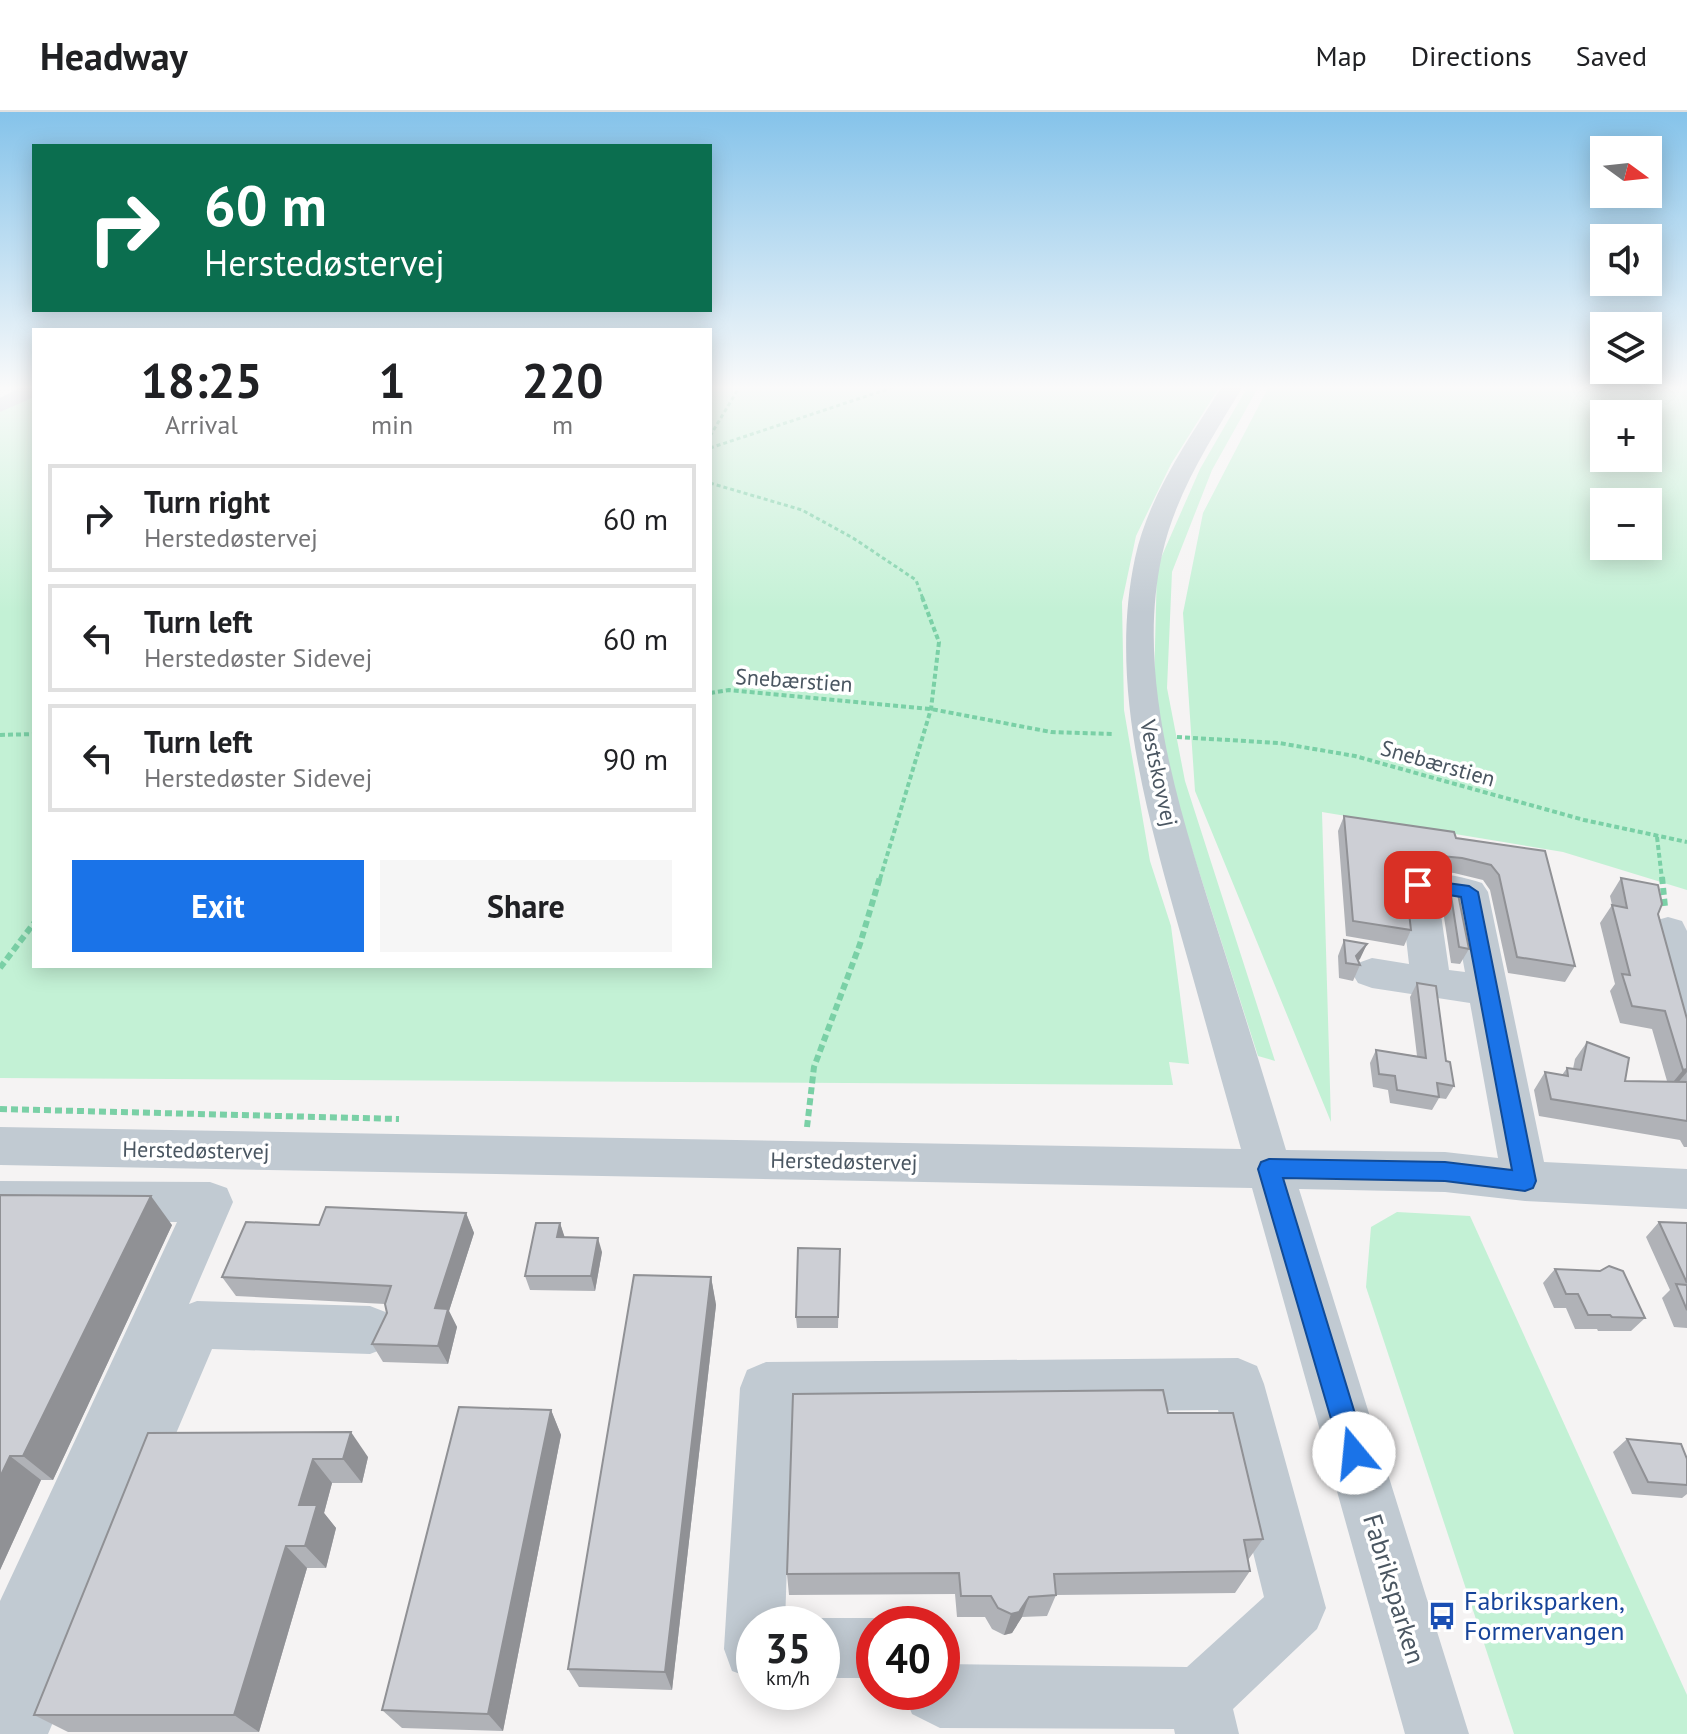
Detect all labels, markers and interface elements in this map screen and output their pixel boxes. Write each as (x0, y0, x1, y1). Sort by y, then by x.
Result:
text: Headway (40, 31, 188, 80)
text: Map (1316, 37, 1367, 74)
text: Directions (1411, 37, 1532, 74)
text: Saved (1576, 37, 1647, 74)
north arrow (1590, 136, 1662, 208)
map controls (1590, 136, 1662, 560)
text: 60 m (204, 169, 327, 241)
icon: right (72, 176, 176, 280)
button: sound (1590, 224, 1662, 296)
text: Herstedøstervej (204, 239, 445, 286)
button: layers (1590, 312, 1662, 384)
text: 18:25 (141, 349, 262, 411)
text: 1 (378, 349, 406, 411)
text: 220 (522, 349, 603, 411)
button: + (1590, 400, 1662, 472)
text: Arrival (165, 408, 238, 441)
text: min (371, 408, 413, 441)
text: m (552, 408, 573, 441)
text: Turn right (144, 482, 270, 521)
button: − (1590, 488, 1662, 560)
icon: right (76, 496, 120, 540)
text: 60 m (603, 499, 668, 538)
text: Herstedøstervej (144, 521, 318, 554)
text: Turn left (144, 602, 252, 641)
icon: left (76, 616, 120, 660)
text: 60 m (603, 619, 668, 658)
text: Herstedøster Sidevej (144, 641, 372, 674)
street label: Snebærstien (734, 662, 854, 698)
street label: Vestskovvej (1134, 716, 1184, 829)
text: Turn left (144, 722, 252, 761)
street label: Snebærstien (1378, 733, 1498, 793)
icon: left (76, 736, 120, 780)
text: 90 m (603, 739, 668, 778)
text: Herstedøster Sidevej (144, 761, 372, 794)
pin (1384, 851, 1452, 919)
button: Exit (72, 860, 364, 952)
button: Share (380, 860, 672, 952)
icon: arrive (1396, 863, 1440, 907)
street label: Herstedøstervej (122, 1135, 270, 1165)
street label: Herstedøstervej (770, 1146, 918, 1176)
position arrow (1312, 1411, 1396, 1495)
street label: Fabriksparken (1356, 1510, 1433, 1668)
place label: Fabriksparken, Formervangen (1464, 1584, 1625, 1647)
bus stop icon: Fabriksparken, Formervangen (1427, 1601, 1457, 1631)
speed limit sign: 40 (856, 1606, 960, 1710)
text: 35 (765, 1622, 811, 1674)
text: km/h (766, 1665, 810, 1691)

